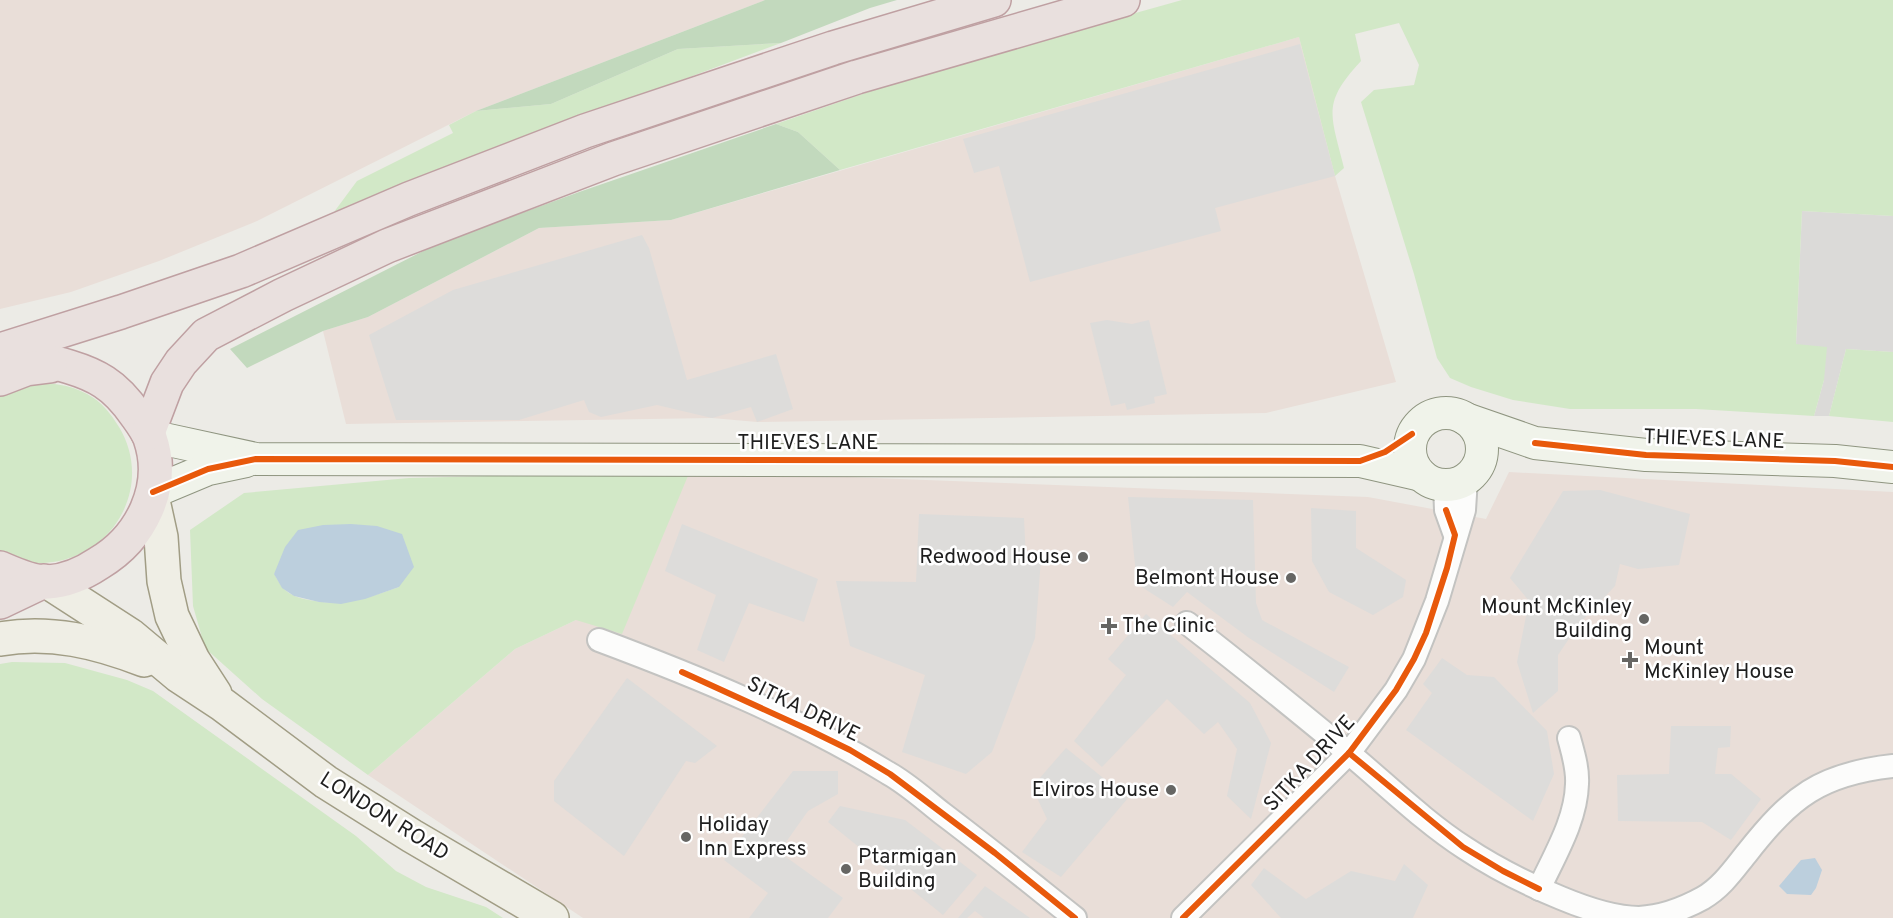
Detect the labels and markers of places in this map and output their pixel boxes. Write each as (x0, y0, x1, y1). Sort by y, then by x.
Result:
place label: Redwood House (919, 544, 1071, 571)
marker: Redwood House (1076, 550, 1090, 564)
place label: Belmont House (1135, 565, 1279, 592)
marker: Belmont House (1284, 571, 1298, 585)
place label: Mount McKinley Building (1481, 594, 1632, 645)
marker: Mount McKinley Building (1637, 612, 1651, 626)
place label: The Clinic (1122, 613, 1215, 640)
marker: The Clinic (1100, 617, 1118, 635)
place label: Mount McKinley House (1644, 635, 1794, 686)
marker: Mount McKinley House (1621, 651, 1639, 669)
place label: Elviros House (1032, 777, 1159, 804)
marker: Elviros House (1164, 783, 1178, 797)
place label: Holiday Inn Express (698, 812, 807, 863)
marker: Holiday Inn Express (679, 830, 693, 844)
place label: Ptarmigan Building (858, 844, 957, 895)
marker: Ptarmigan Building (839, 862, 853, 876)

